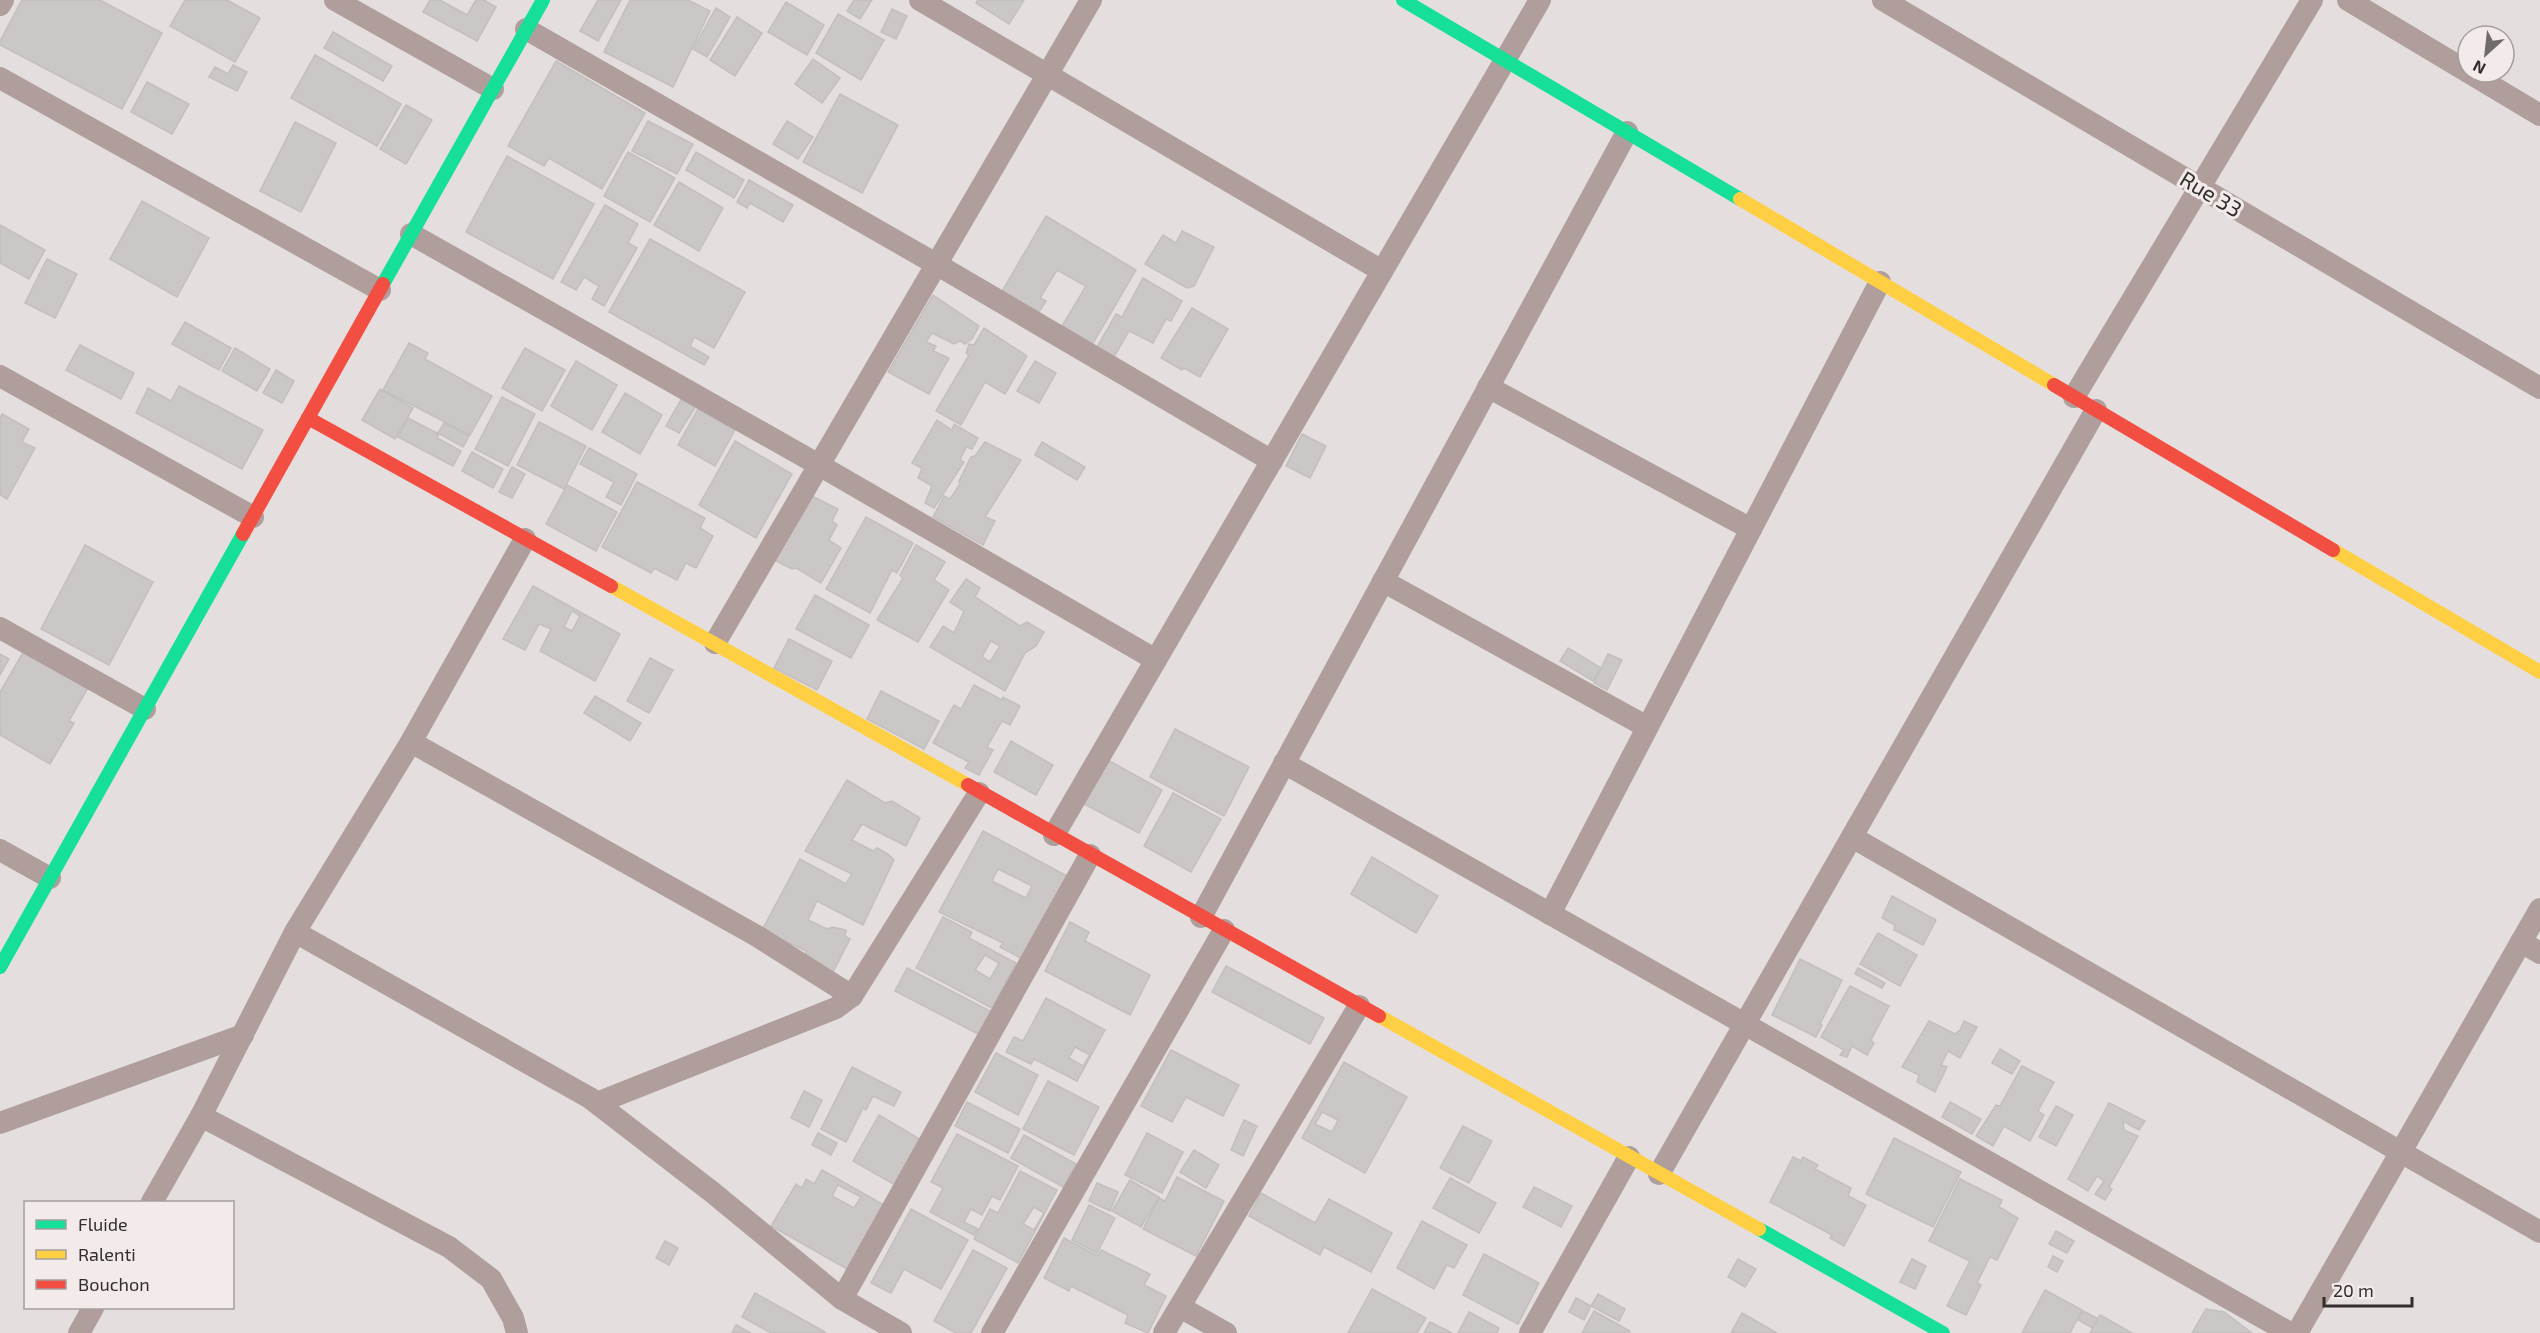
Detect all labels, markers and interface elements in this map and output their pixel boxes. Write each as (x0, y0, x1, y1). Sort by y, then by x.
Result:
north arrow (2456, 24, 2516, 84)
text: N (2469, 57, 2488, 79)
street label: Rue 33 (2176, 165, 2247, 222)
legend (24, 1201, 234, 1309)
text: Fluide (78, 1213, 128, 1235)
text: Ralenti (78, 1243, 136, 1265)
scale bar (2324, 1270, 2412, 1308)
text: Bouchon (78, 1273, 150, 1295)
text: 20 m (2333, 1279, 2374, 1301)

